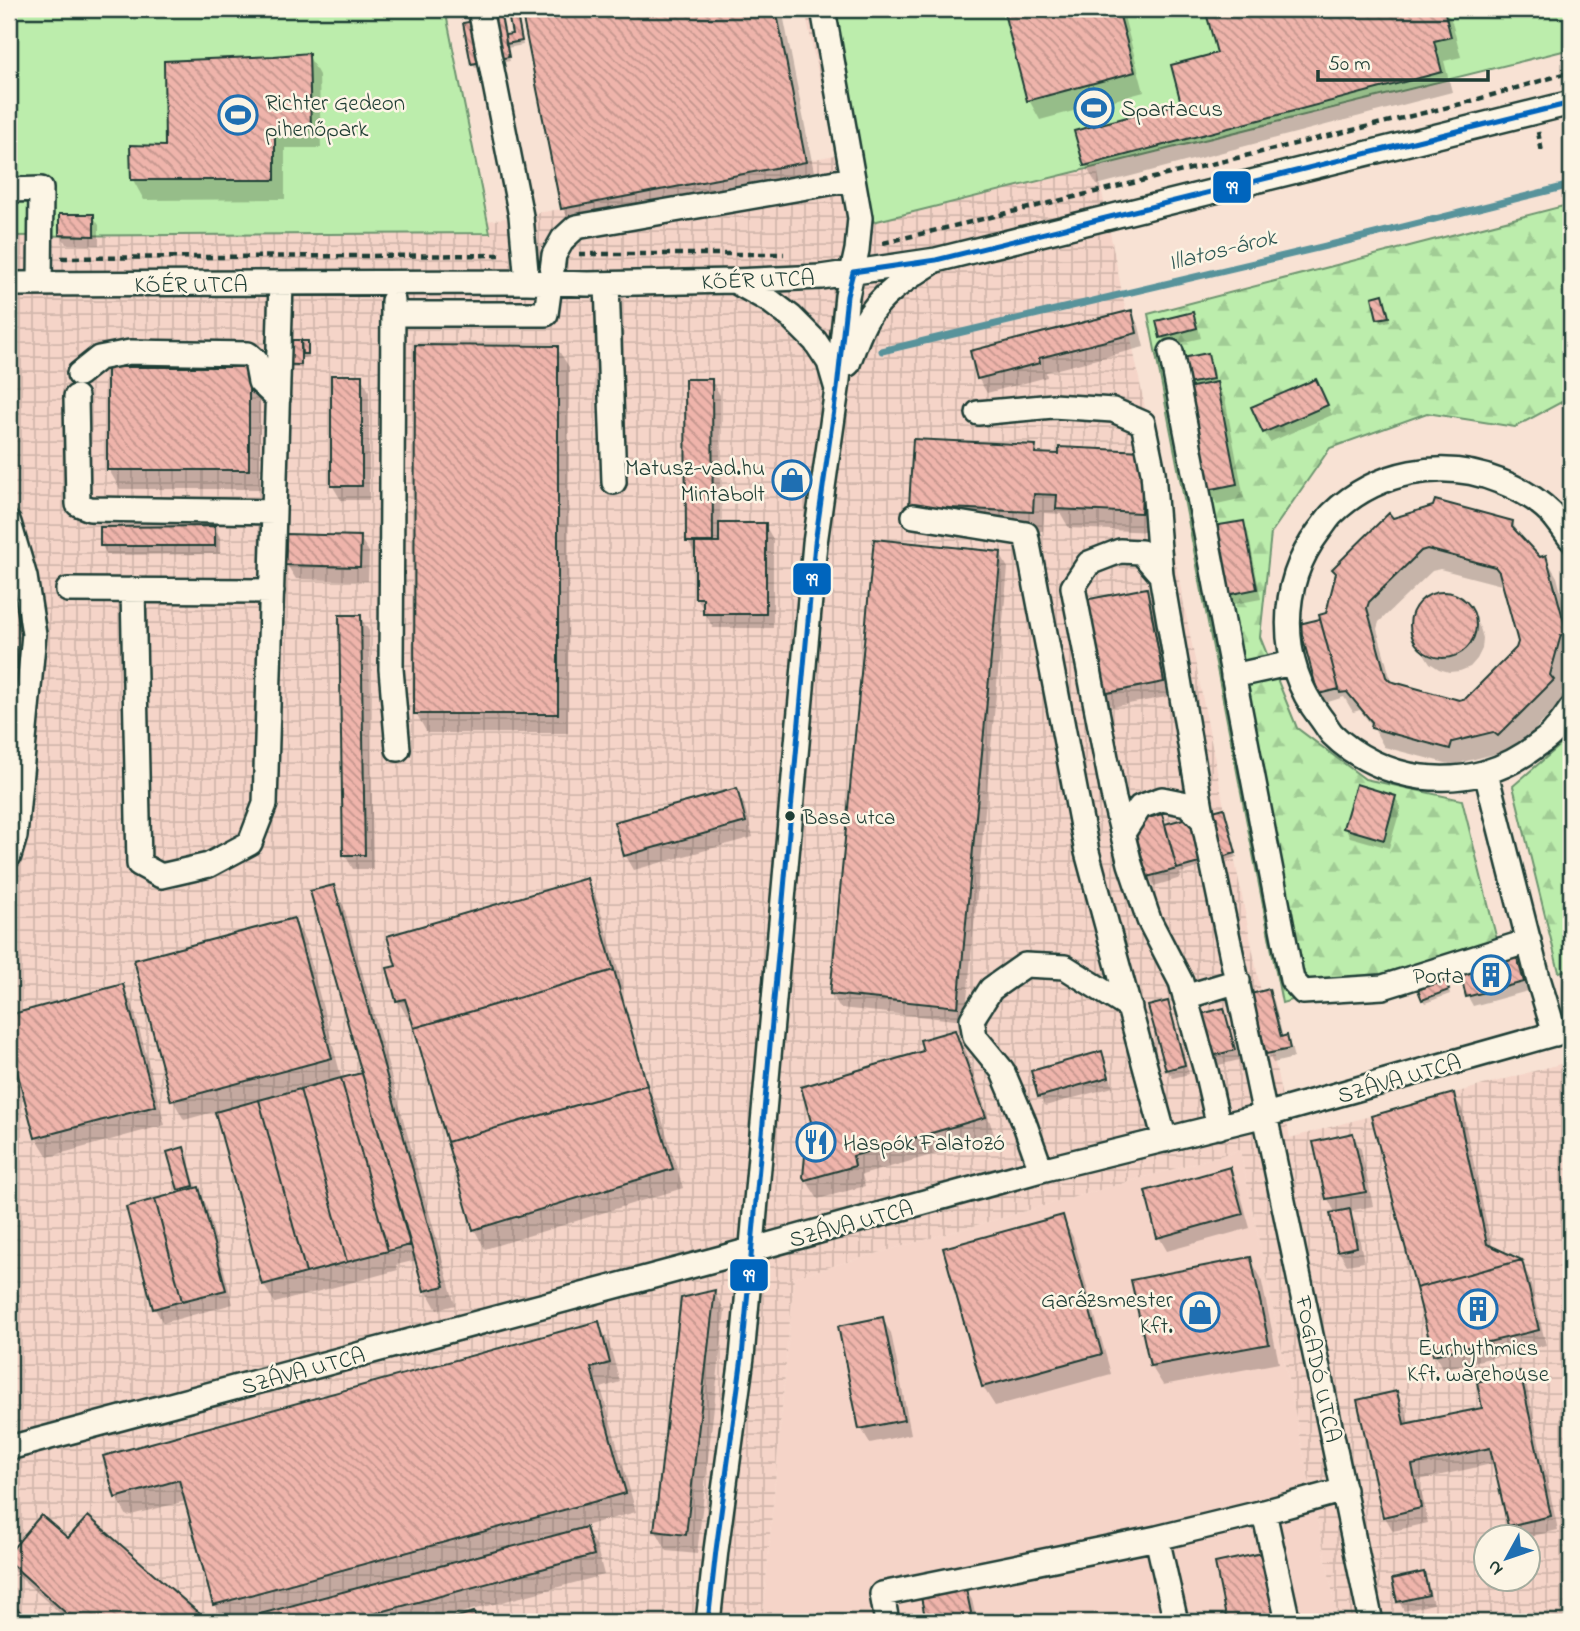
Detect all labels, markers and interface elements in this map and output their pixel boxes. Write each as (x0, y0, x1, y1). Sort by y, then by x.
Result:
scale bar (1318, 38, 1487, 82)
text: 50 m (1328, 50, 1371, 80)
sports icon: Spartacus (1073, 87, 1115, 129)
place label: Richter Gedeon pihenőpark (265, 88, 405, 147)
sports icon: Richter Gedeon pihenőpark (217, 94, 259, 136)
place label: Spartacus (1121, 94, 1223, 127)
line badge: 99 (1212, 170, 1252, 204)
text: 99 (1225, 176, 1238, 203)
water label: Illatos-árok (1165, 221, 1282, 282)
street label: KŐÉR UTCA (701, 263, 815, 300)
street label: KŐÉR UTCA (134, 270, 248, 303)
place label: Matusz-vad.hu Mintabolt (625, 453, 765, 512)
shop icon: Matusz-vad.hu Mintabolt (771, 459, 813, 501)
line badge: 99 (792, 562, 832, 596)
text: 99 (805, 568, 818, 595)
place label: Basa utca (802, 804, 895, 834)
marker: Basa utca (783, 809, 797, 823)
building icon: Porta (1470, 954, 1512, 996)
place label: Porta (1413, 961, 1464, 994)
street label: SZÁVA UTCA (1334, 1046, 1465, 1114)
restaurant icon: Haspók Falatozó (795, 1121, 837, 1163)
place label: Haspók Falatozó (843, 1128, 1005, 1161)
street label: SZÁVA UTCA (786, 1192, 917, 1258)
line badge: 99 (729, 1258, 769, 1292)
text: 99 (742, 1264, 755, 1291)
place label: Garázsmester Kft. (1041, 1285, 1174, 1344)
building icon: Eurhythmics Kft. warehouse (1457, 1288, 1499, 1330)
shop icon: Garázsmester Kft. (1179, 1291, 1221, 1333)
street label: FOGADÓ UTCA (1285, 1292, 1348, 1446)
place label: Eurhythmics Kft. warehouse (1407, 1333, 1550, 1392)
street label: SZÁVA UTCA (238, 1339, 369, 1405)
north arrow (1472, 1522, 1542, 1592)
text: N (1481, 1554, 1510, 1581)

